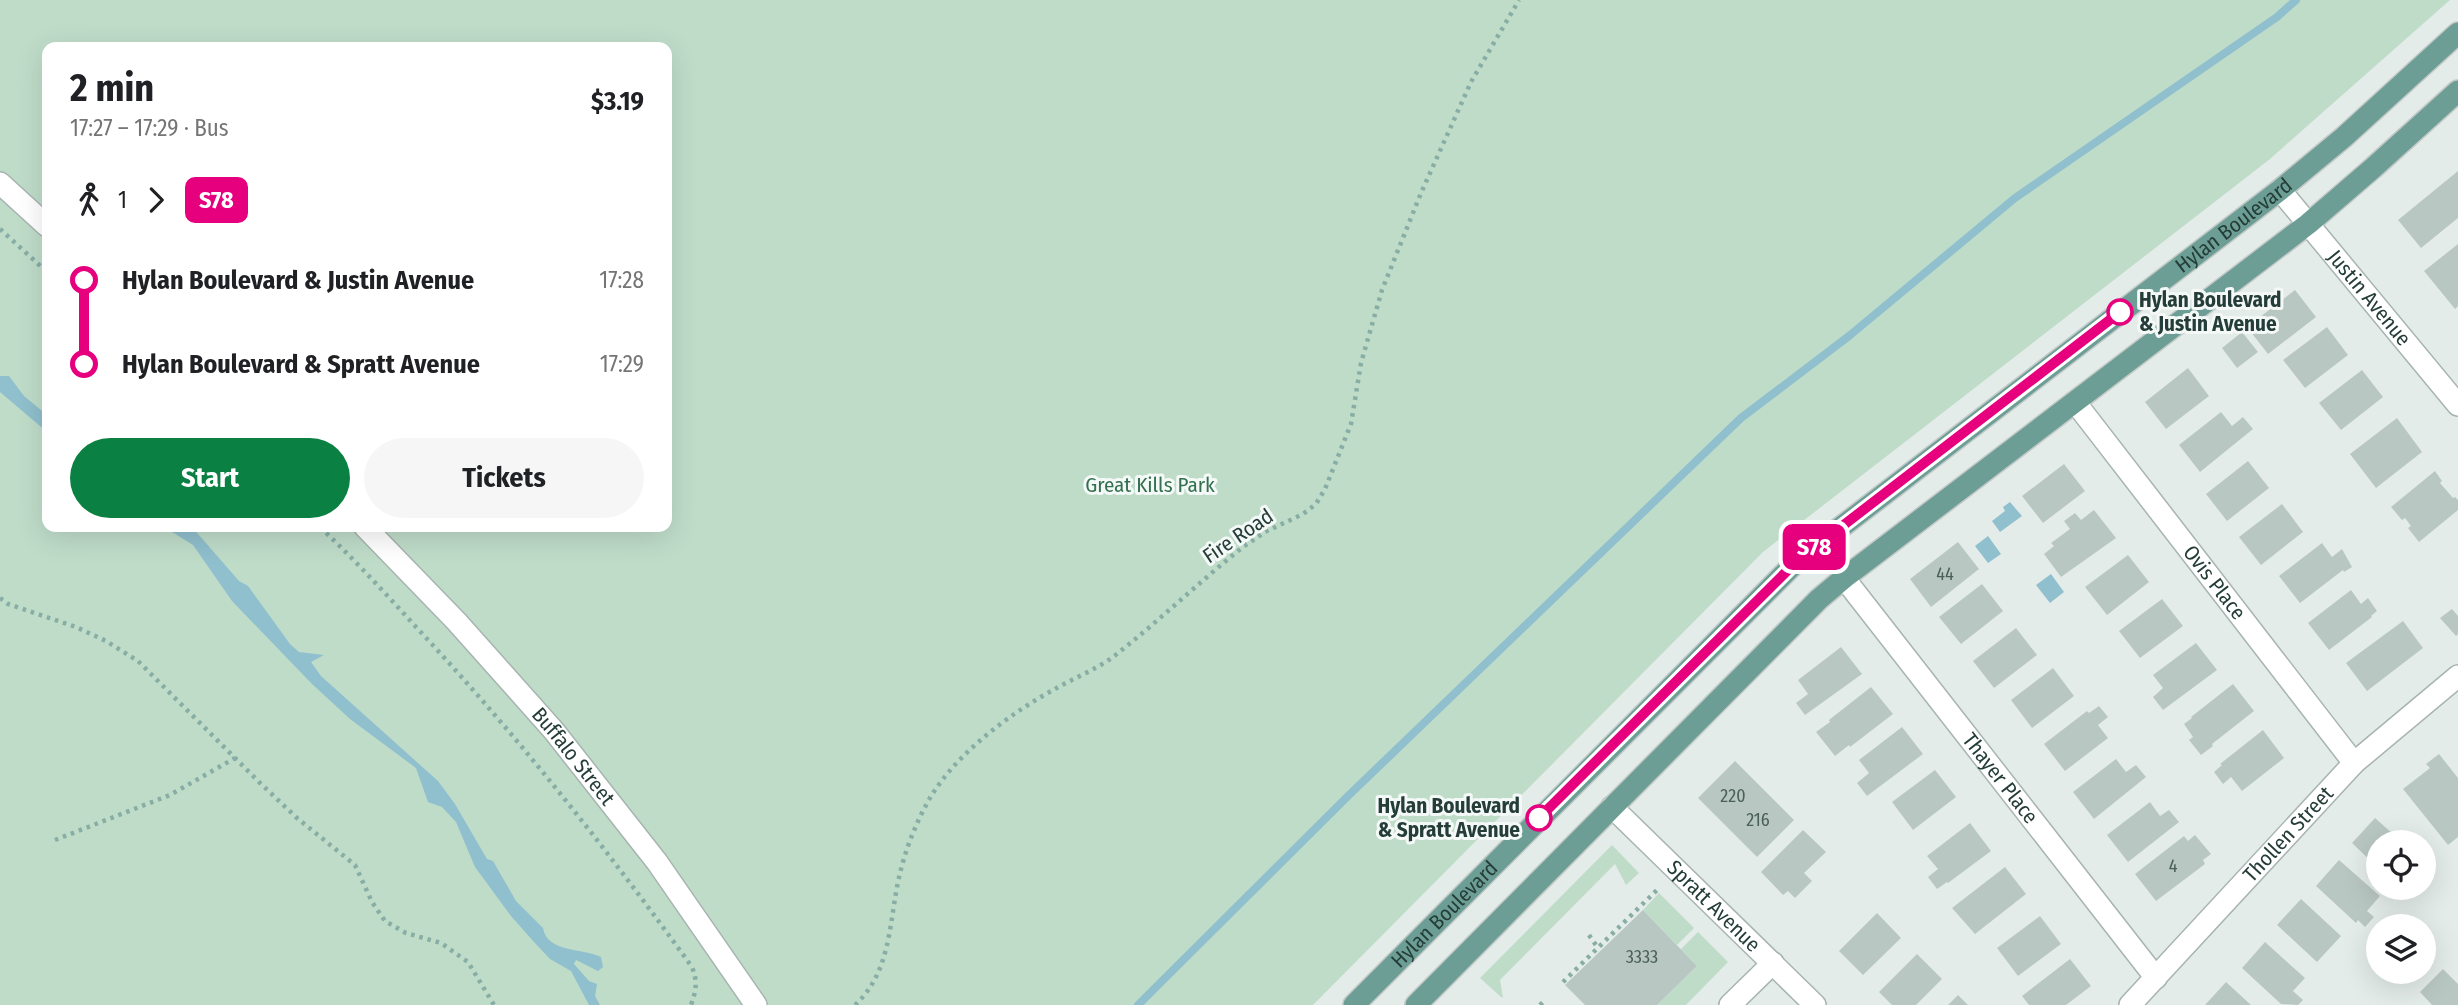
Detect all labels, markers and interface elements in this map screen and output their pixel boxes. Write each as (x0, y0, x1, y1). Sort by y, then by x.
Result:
text: 2 min (70, 65, 154, 111)
text: $3.19 (591, 86, 644, 117)
text: 17:27 – 17:29 · Bus (70, 114, 229, 142)
street label: Hylan Boulevard (2170, 172, 2298, 279)
icon: walk (70, 181, 108, 219)
icon: forward (137, 181, 175, 219)
text: 1 (118, 186, 127, 214)
text: S78 (199, 186, 234, 214)
street label: Justin Avenue (2322, 244, 2417, 351)
text: Hylan Boulevard & Justin Avenue (122, 265, 474, 296)
text: 17:28 (599, 266, 644, 294)
place label: Hylan Boulevard & Justin Avenue (2139, 287, 2282, 337)
marker: Hylan Boulevard & Justin Avenue (2107, 299, 2133, 325)
text: Hylan Boulevard & Spratt Avenue (122, 349, 480, 380)
text: 17:29 (600, 350, 644, 378)
button: Start (70, 438, 350, 518)
button: Tickets (364, 438, 644, 518)
park label: Great Kills Park (1085, 472, 1215, 498)
street label: Fire Road (1198, 503, 1278, 569)
line badge: S78 (1774, 524, 1854, 570)
text: S78 (1797, 533, 1831, 561)
street label: Ovis Place (2177, 540, 2251, 625)
house number: 44 (1936, 563, 1954, 585)
street label: Buffalo Street (526, 702, 620, 811)
street label: Thayer Place (1957, 728, 2044, 829)
street label: Thollen Street (2238, 781, 2339, 887)
house number: 220 (1720, 785, 1746, 807)
place label: Hylan Boulevard & Spratt Avenue (1378, 793, 1520, 843)
marker: Hylan Boulevard & Spratt Avenue (1526, 805, 1552, 831)
house number: 216 (1746, 809, 1770, 831)
map controls (2366, 830, 2436, 984)
button: locate (2366, 830, 2436, 900)
street label: Hylan Boulevard (1386, 855, 1503, 973)
street label: Spratt Avenue (1661, 855, 1766, 957)
house number: 4 (2169, 855, 2178, 877)
button: layers (2366, 914, 2436, 984)
house number: 3333 (1626, 946, 1658, 968)

